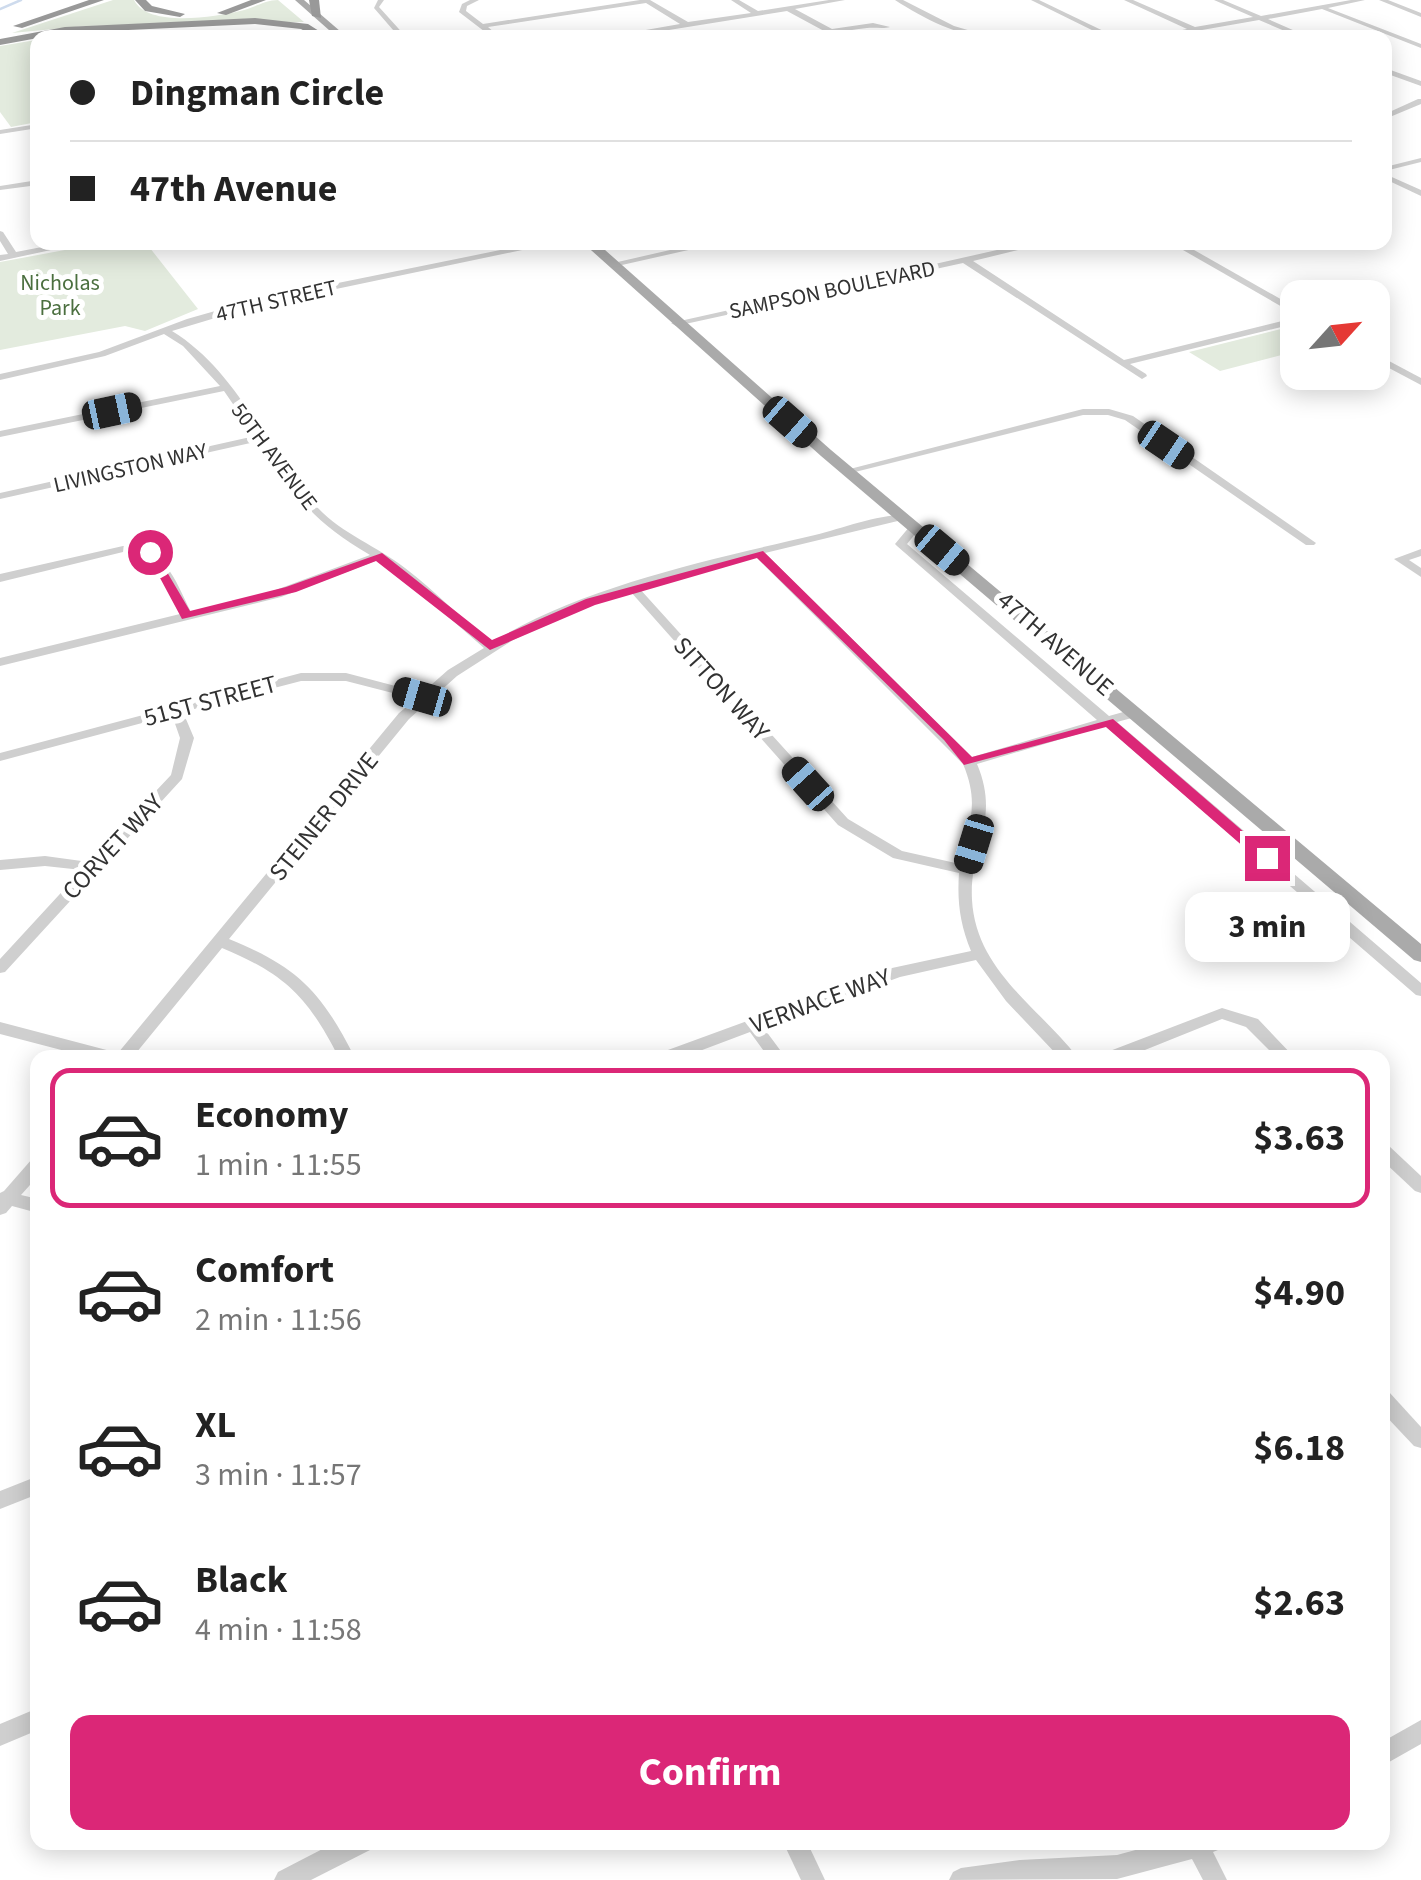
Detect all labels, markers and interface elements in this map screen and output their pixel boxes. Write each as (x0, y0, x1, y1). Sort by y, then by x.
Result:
text: Dingman Circle (130, 66, 384, 120)
text: 47th Avenue (130, 162, 337, 216)
street label: SAMPSON BOULEVARD (726, 253, 938, 327)
park label: Nicholas Park (20, 267, 100, 324)
street label: 47TH STREET (213, 272, 340, 330)
north arrow (1280, 280, 1390, 390)
map controls (1280, 280, 1390, 390)
car (80, 390, 144, 432)
car (758, 391, 822, 453)
street label: 50TH AVENUE (223, 396, 325, 517)
car (1133, 416, 1199, 474)
street label: LIVINGSTON WAY (50, 435, 211, 501)
car (909, 519, 975, 581)
route start (128, 530, 173, 575)
street label: 47TH AVENUE (989, 583, 1122, 705)
street label: SITTON WAY (665, 629, 778, 749)
street label: 51ST STREET (140, 666, 281, 736)
car (389, 674, 455, 720)
street label: STEINER DRIVE (260, 744, 387, 889)
car (777, 752, 839, 816)
street label: CORVET WAY (54, 785, 172, 908)
car (951, 811, 997, 877)
route end (1245, 836, 1290, 881)
callout: 3 min (1184, 893, 1350, 963)
text: 3 min (1229, 904, 1306, 950)
street label: VERNACE WAY (745, 959, 896, 1043)
text: Economy (195, 1088, 348, 1142)
icon: car (75, 1093, 165, 1183)
text: $3.63 (1253, 1111, 1345, 1165)
text: 1 min · 11:55 (195, 1142, 362, 1188)
text: Comfort (195, 1243, 334, 1297)
icon: car (75, 1248, 165, 1338)
text: $4.90 (1253, 1266, 1345, 1320)
text: 2 min · 11:56 (195, 1297, 362, 1343)
text: XL (195, 1398, 236, 1452)
icon: car (75, 1403, 165, 1493)
text: $6.18 (1253, 1421, 1345, 1475)
text: 3 min · 11:57 (195, 1452, 362, 1498)
text: Black (195, 1553, 288, 1607)
icon: car (75, 1558, 165, 1648)
text: $2.63 (1253, 1576, 1345, 1630)
text: 4 min · 11:58 (195, 1607, 362, 1653)
button: Confirm (70, 1715, 1350, 1830)

